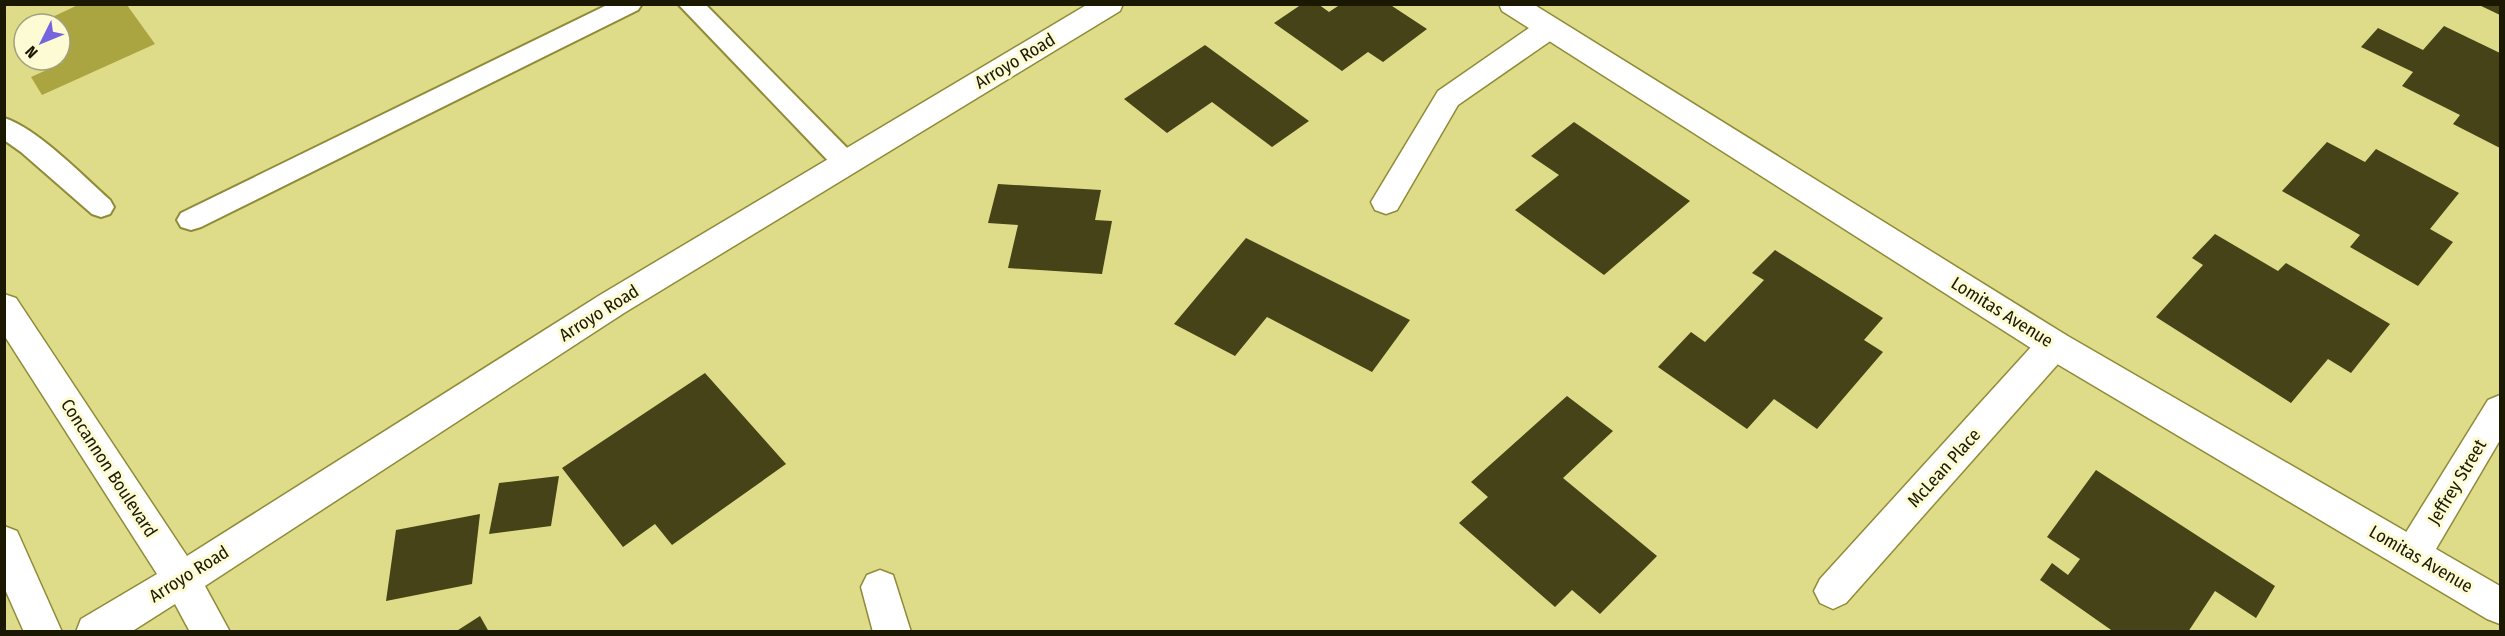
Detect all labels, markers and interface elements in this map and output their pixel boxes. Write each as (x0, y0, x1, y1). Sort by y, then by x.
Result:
north arrow (12, 12, 72, 72)
street label: Arroyo Road (971, 28, 1059, 94)
text: N (21, 42, 42, 62)
street label: Lomitas Avenue (1947, 272, 2057, 352)
street label: Arroyo Road (555, 280, 643, 346)
street label: Concannon Boulevard (56, 395, 162, 541)
street label: McLean Place (1903, 424, 1985, 512)
street label: Jeffrey Street (2423, 435, 2491, 529)
street label: Lomitas Avenue (2365, 521, 2477, 598)
street label: Arroyo Road (145, 541, 233, 607)

